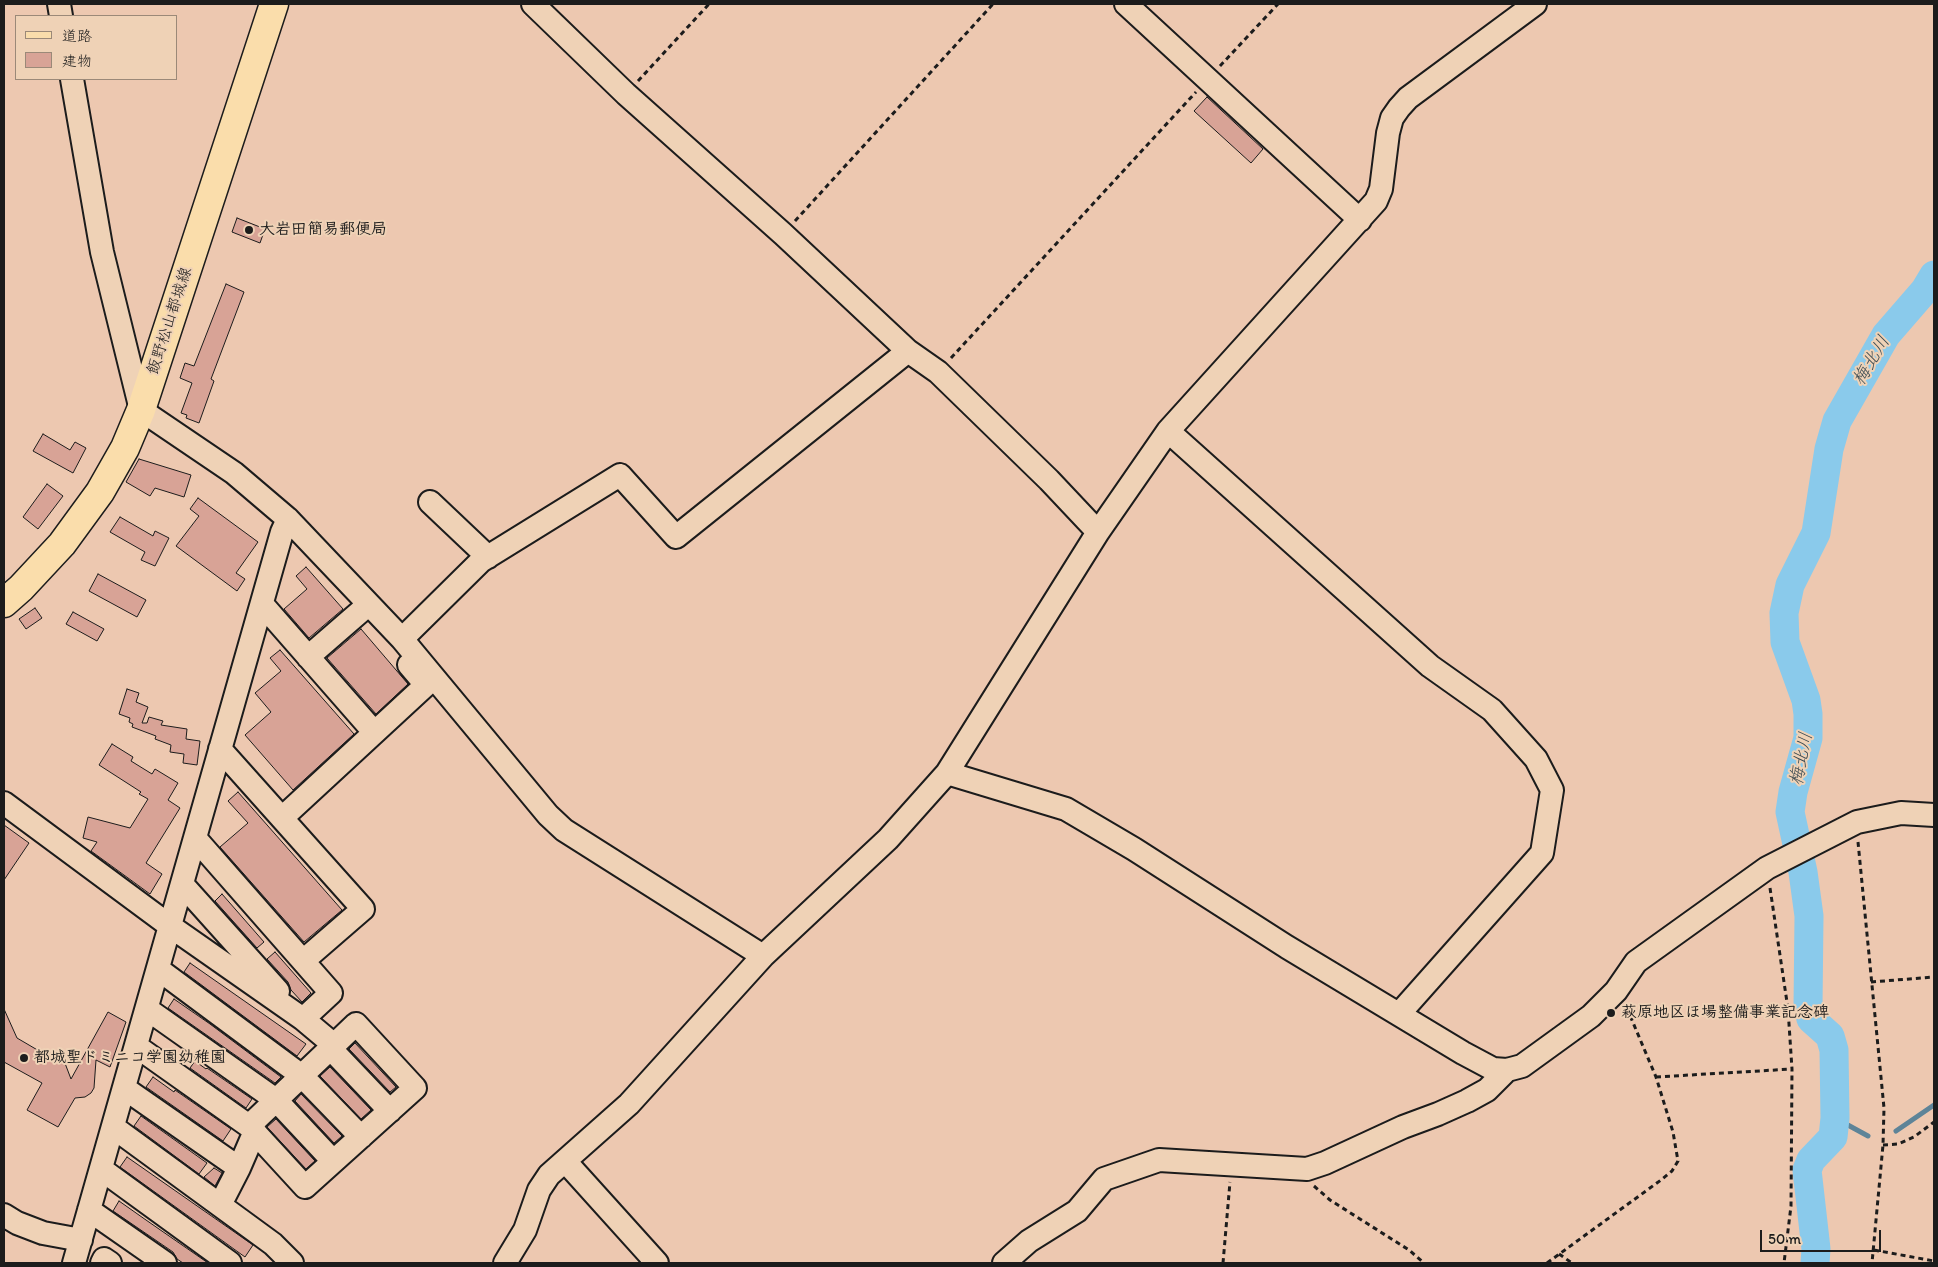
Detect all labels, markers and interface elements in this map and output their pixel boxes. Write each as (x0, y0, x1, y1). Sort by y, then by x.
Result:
legend (15, 15, 178, 80)
text: 道路 (62, 27, 92, 45)
text: 建物 (62, 52, 92, 70)
place label: 大岩田簡易郵便局 (259, 220, 387, 240)
marker: 大岩田簡易郵便局 (243, 224, 255, 236)
street label: 飯野松山都城線 (144, 265, 196, 377)
water label: 梅北川 (1849, 332, 1895, 390)
water label: 梅北川 (1786, 730, 1818, 788)
place label: 萩原地区ほ場整備事業記念碑 (1621, 1003, 1829, 1023)
marker: 萩原地区ほ場整備事業記念碑 (1605, 1007, 1617, 1019)
place label: 都城聖ドミニコ学園幼稚園 (34, 1048, 226, 1068)
marker: 都城聖ドミニコ学園幼稚園 (18, 1052, 30, 1064)
scale bar (1763, 1220, 1884, 1252)
text: 50 m (1768, 1230, 1801, 1248)

